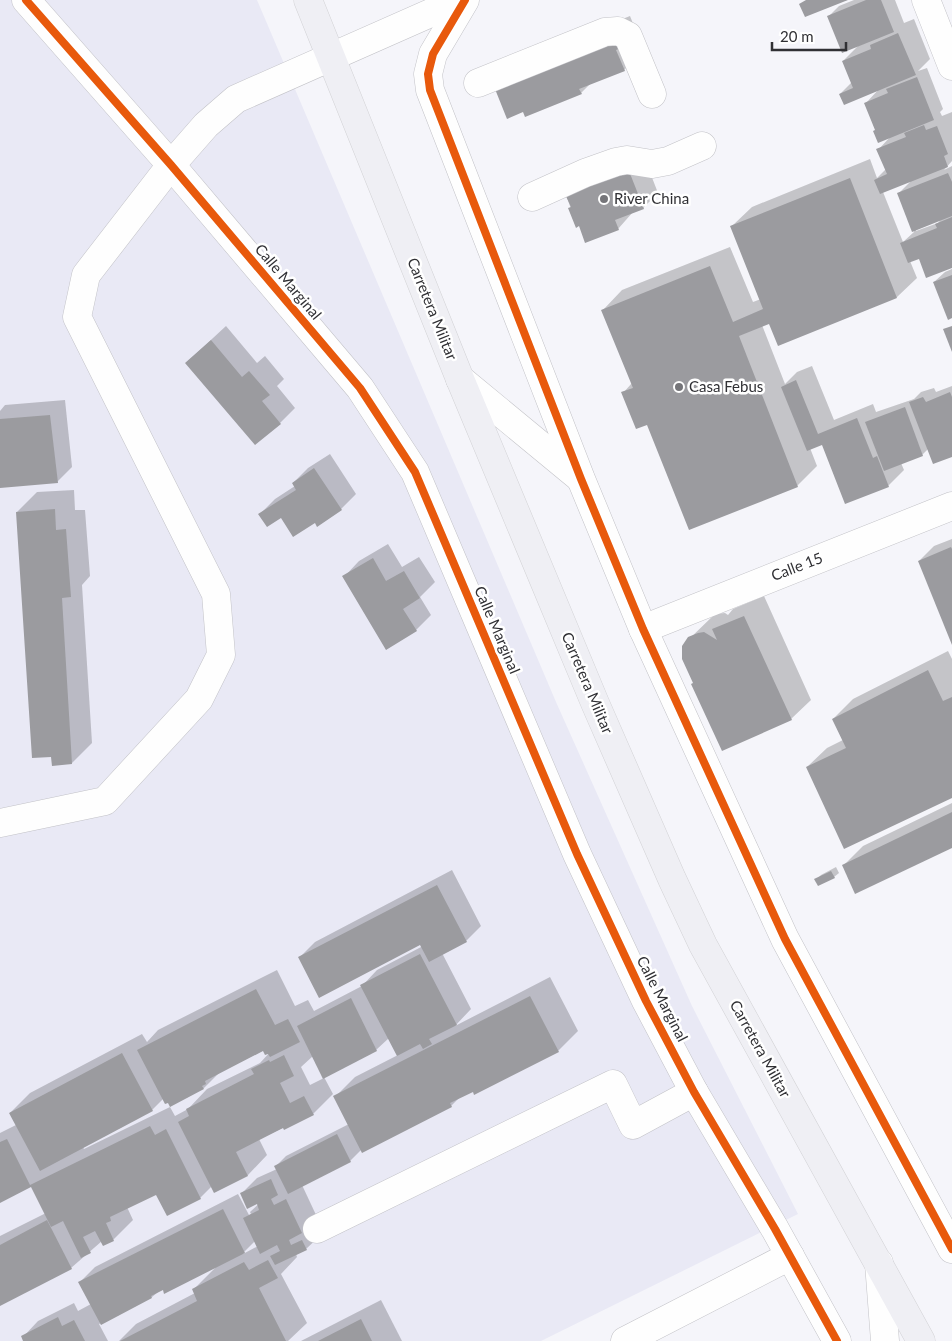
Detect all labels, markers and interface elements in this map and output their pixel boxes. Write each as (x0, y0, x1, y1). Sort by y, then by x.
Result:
scale bar (772, 20, 846, 52)
text: 20 m (780, 27, 814, 45)
place label: River China (614, 189, 689, 207)
marker: River China (598, 193, 610, 205)
street label: Calle Marginal (252, 240, 326, 323)
street label: Carretera Militar (404, 255, 462, 363)
place label: Casa Febus (689, 377, 763, 395)
marker: Casa Febus (673, 381, 685, 393)
street label: Calle 15 (768, 548, 825, 584)
street label: Calle Marginal (471, 583, 524, 676)
street label: Carretera Militar (558, 629, 618, 737)
street label: Calle Marginal (634, 953, 692, 1044)
street label: Carretera Militar (727, 997, 795, 1101)

